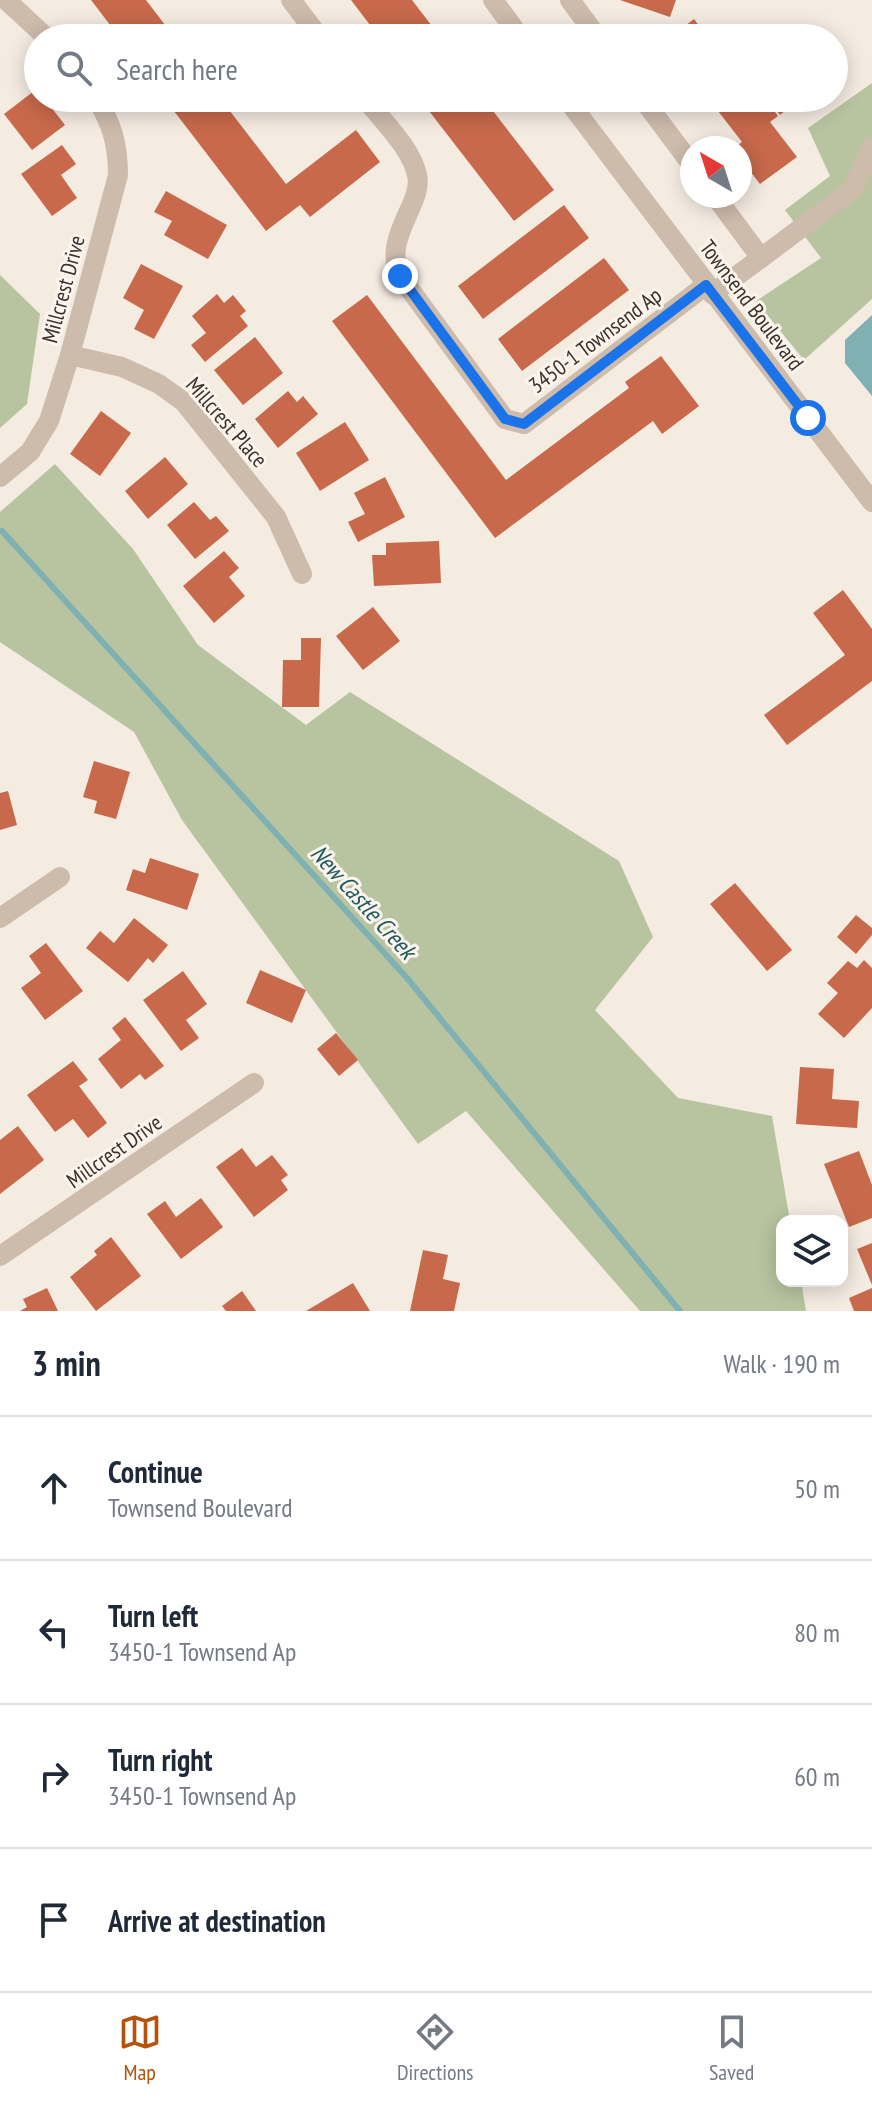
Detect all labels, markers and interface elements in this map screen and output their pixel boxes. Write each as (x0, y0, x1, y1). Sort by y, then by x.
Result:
search box (24, 24, 848, 112)
icon: search (52, 46, 96, 90)
text: Search here (116, 49, 238, 88)
north arrow (680, 136, 752, 208)
street label: Millcrest Drive (35, 232, 91, 346)
street label: Townsend Boulevard (694, 234, 810, 376)
route end (382, 258, 418, 294)
street label: 3450-1 Townsend Ap (523, 281, 667, 399)
street label: Millcrest Place (180, 371, 274, 473)
route start (790, 400, 826, 436)
water label: New Castle Creek (304, 838, 425, 967)
street label: Millcrest Drive (61, 1108, 167, 1194)
map controls (776, 1215, 848, 1287)
button: layers (776, 1215, 848, 1287)
text: 3 min (32, 1341, 101, 1385)
text: Walk · 190 m (723, 1347, 840, 1380)
text: Continue (108, 1452, 203, 1491)
icon: ahead (32, 1466, 76, 1510)
text: 50 m (794, 1472, 840, 1505)
text: Townsend Boulevard (108, 1491, 292, 1524)
text: Turn left (108, 1596, 198, 1635)
icon: left (32, 1610, 76, 1654)
text: 80 m (794, 1616, 840, 1649)
text: 3450-1 Townsend Ap (108, 1635, 296, 1668)
text: Turn right (108, 1740, 212, 1779)
icon: right (32, 1754, 76, 1798)
text: 60 m (794, 1760, 840, 1793)
text: 3450-1 Townsend Ap (108, 1779, 296, 1812)
icon: arrive (32, 1898, 76, 1942)
text: Arrive at destination (108, 1901, 326, 1940)
tab: Map (118, 2010, 162, 2086)
tab: Directions (397, 2010, 474, 2086)
tab: Saved (709, 2010, 754, 2086)

